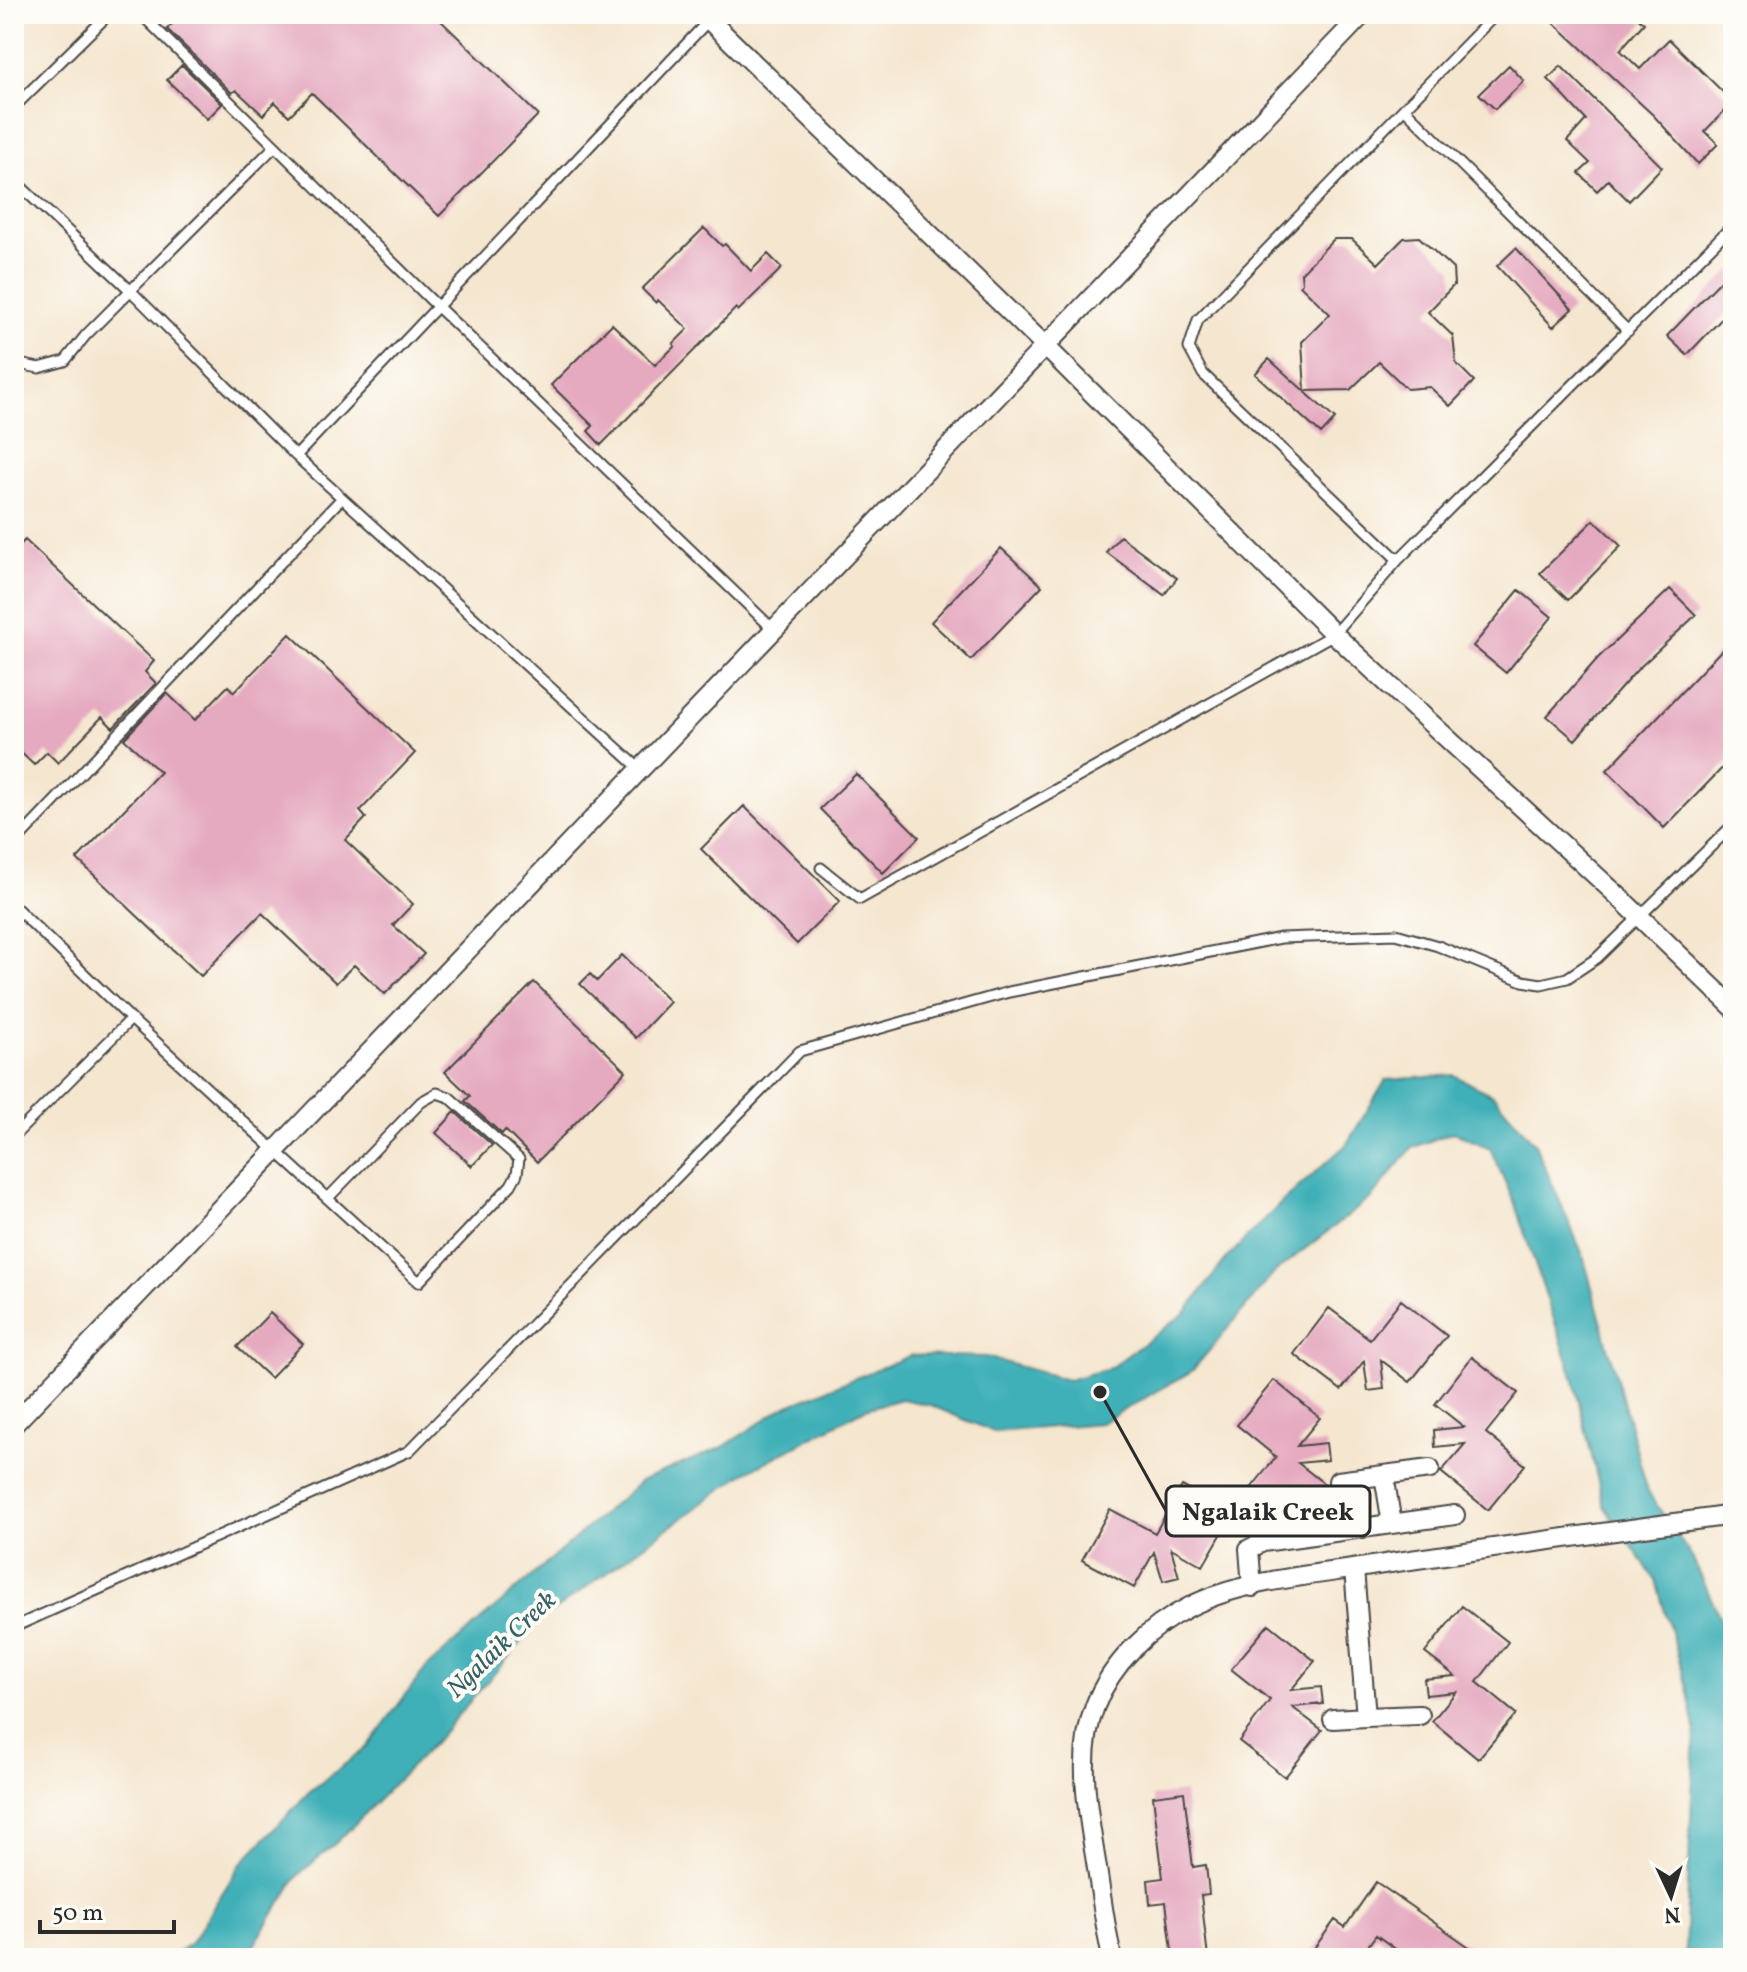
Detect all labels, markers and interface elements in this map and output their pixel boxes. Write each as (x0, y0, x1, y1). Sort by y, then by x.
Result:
callout: Ngalaik Creek (1166, 1486, 1370, 1536)
text: Ngalaik Creek (1182, 1495, 1354, 1531)
water label: Ngalaik Creek (439, 1583, 565, 1707)
north arrow (1631, 1856, 1711, 1936)
scale bar (40, 1884, 174, 1934)
text: 50 m (52, 1897, 104, 1931)
text: N (1663, 1897, 1681, 1929)

